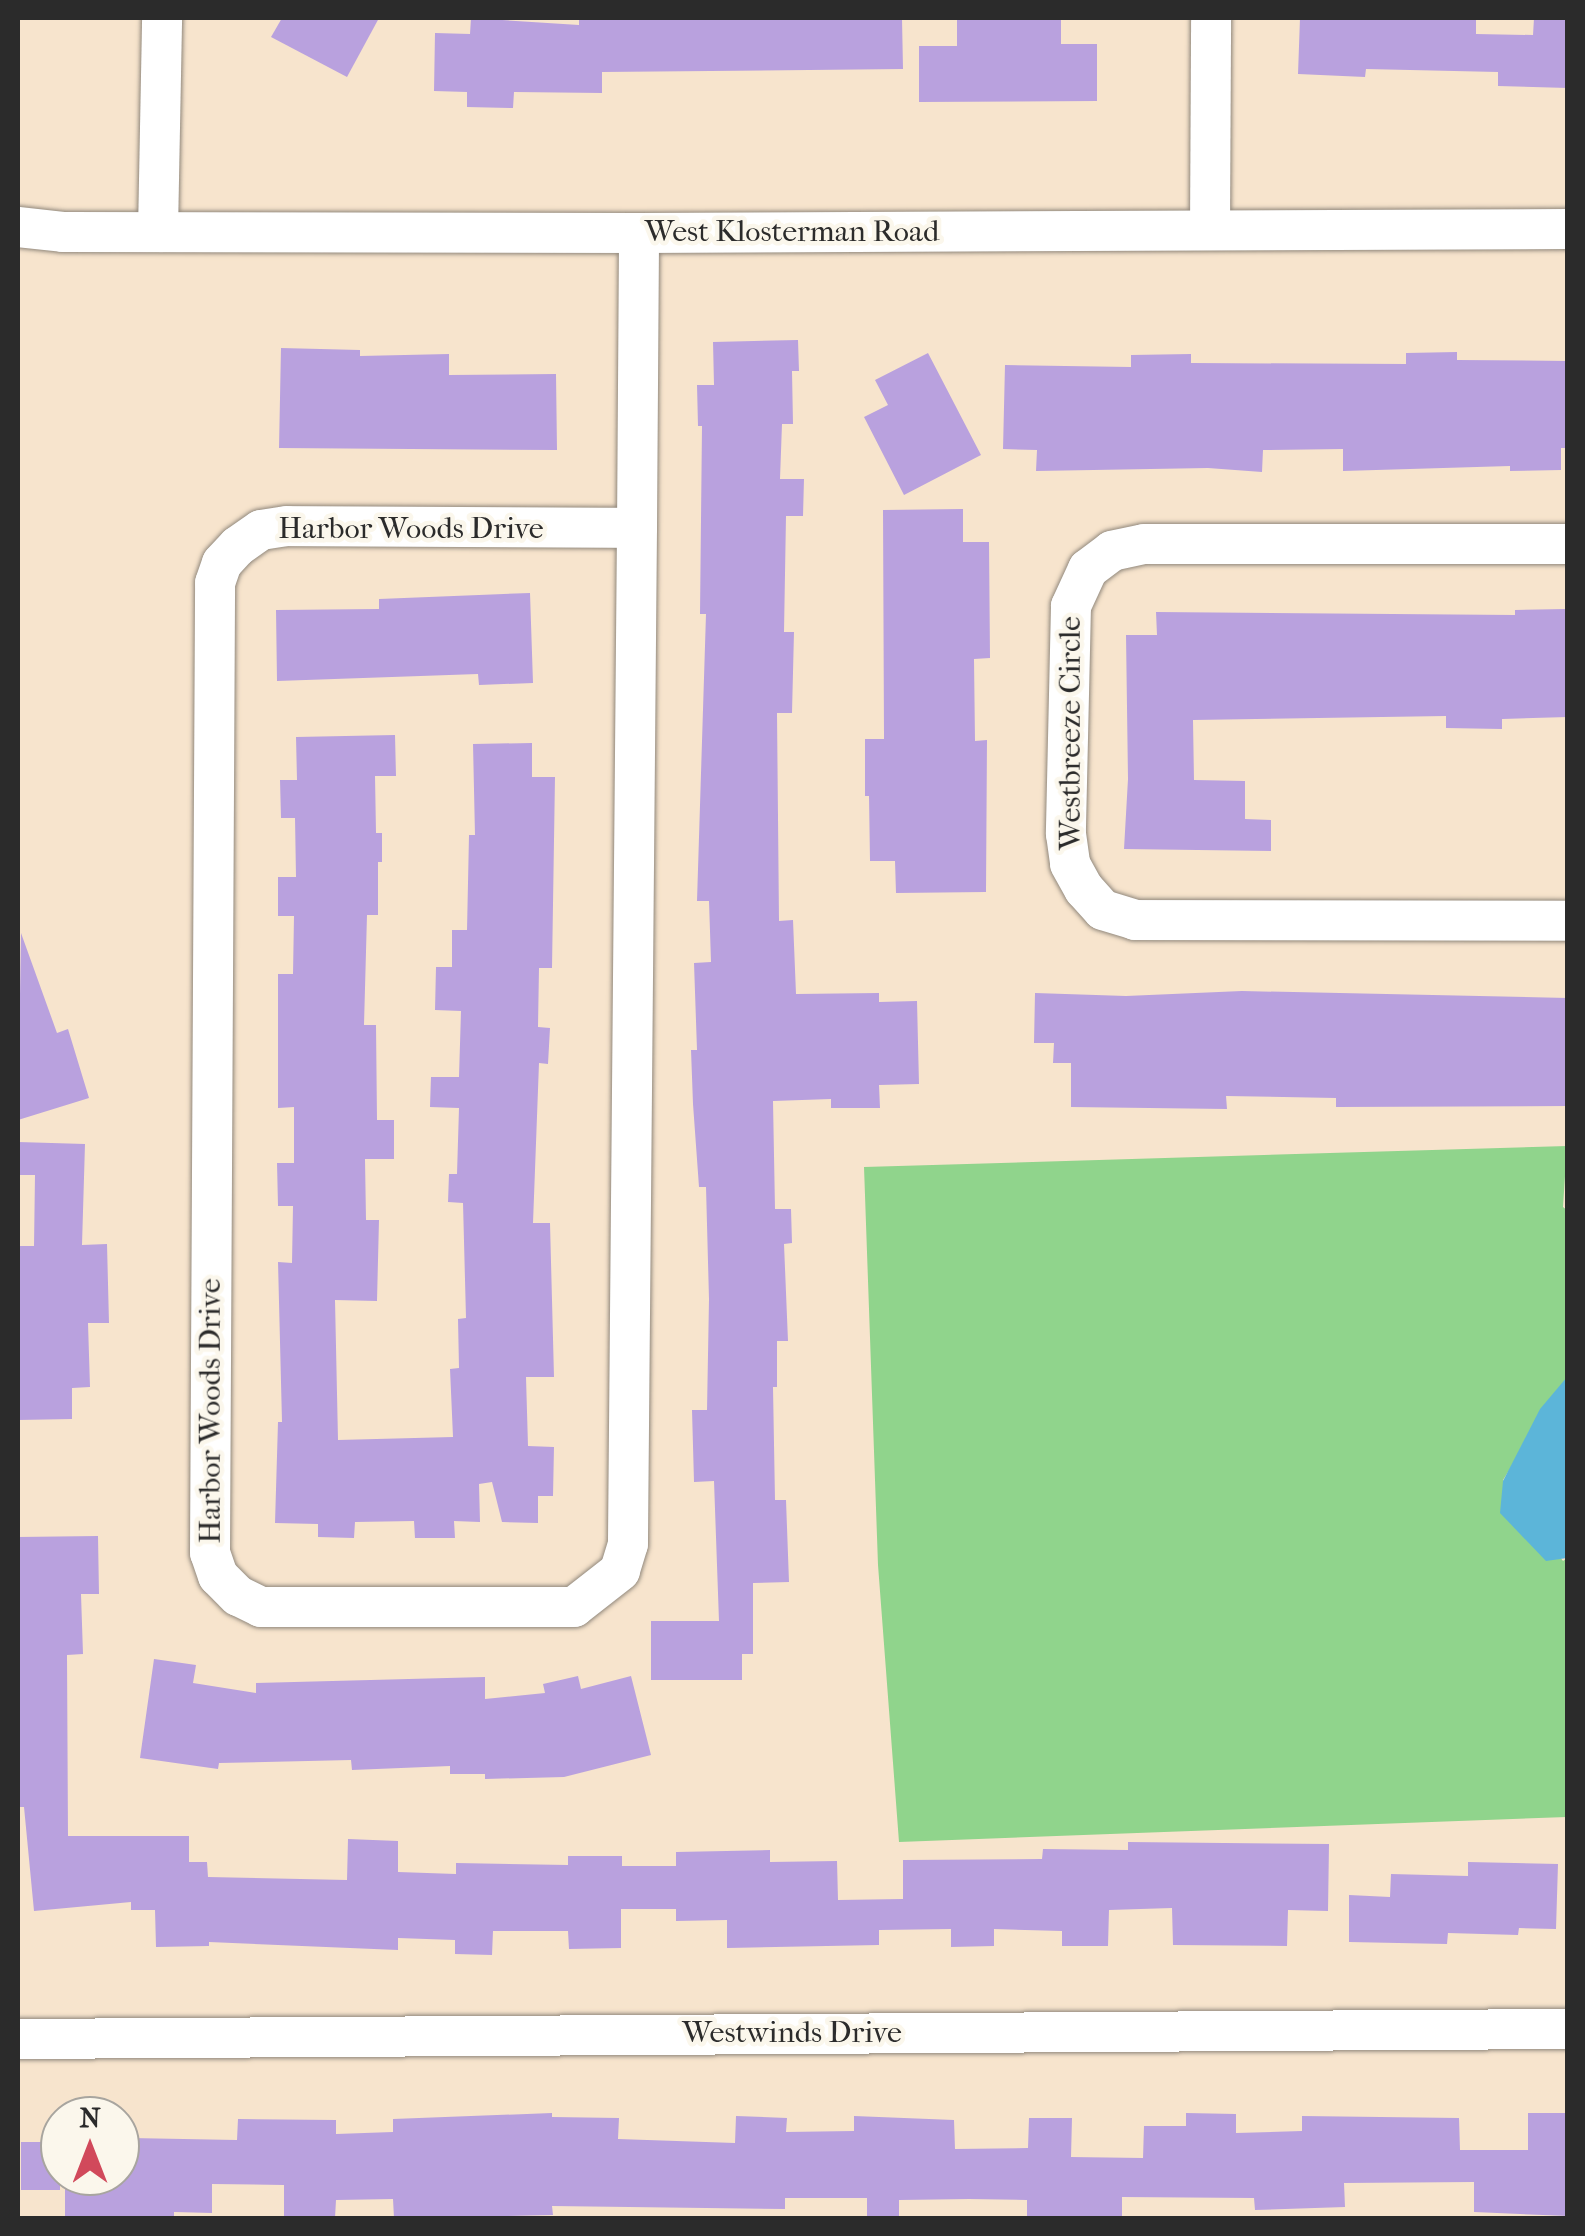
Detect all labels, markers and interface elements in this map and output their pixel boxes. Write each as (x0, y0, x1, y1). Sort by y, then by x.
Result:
street label: West Klosterman Road (645, 214, 939, 250)
street label: Harbor Woods Drive (278, 511, 544, 547)
street label: Westbreeze Circle (1053, 616, 1089, 850)
street label: Harbor Woods Drive (193, 1278, 229, 1544)
street label: Westwinds Drive (682, 2015, 902, 2051)
north arrow (40, 2096, 140, 2196)
text: N (79, 2101, 101, 2134)

